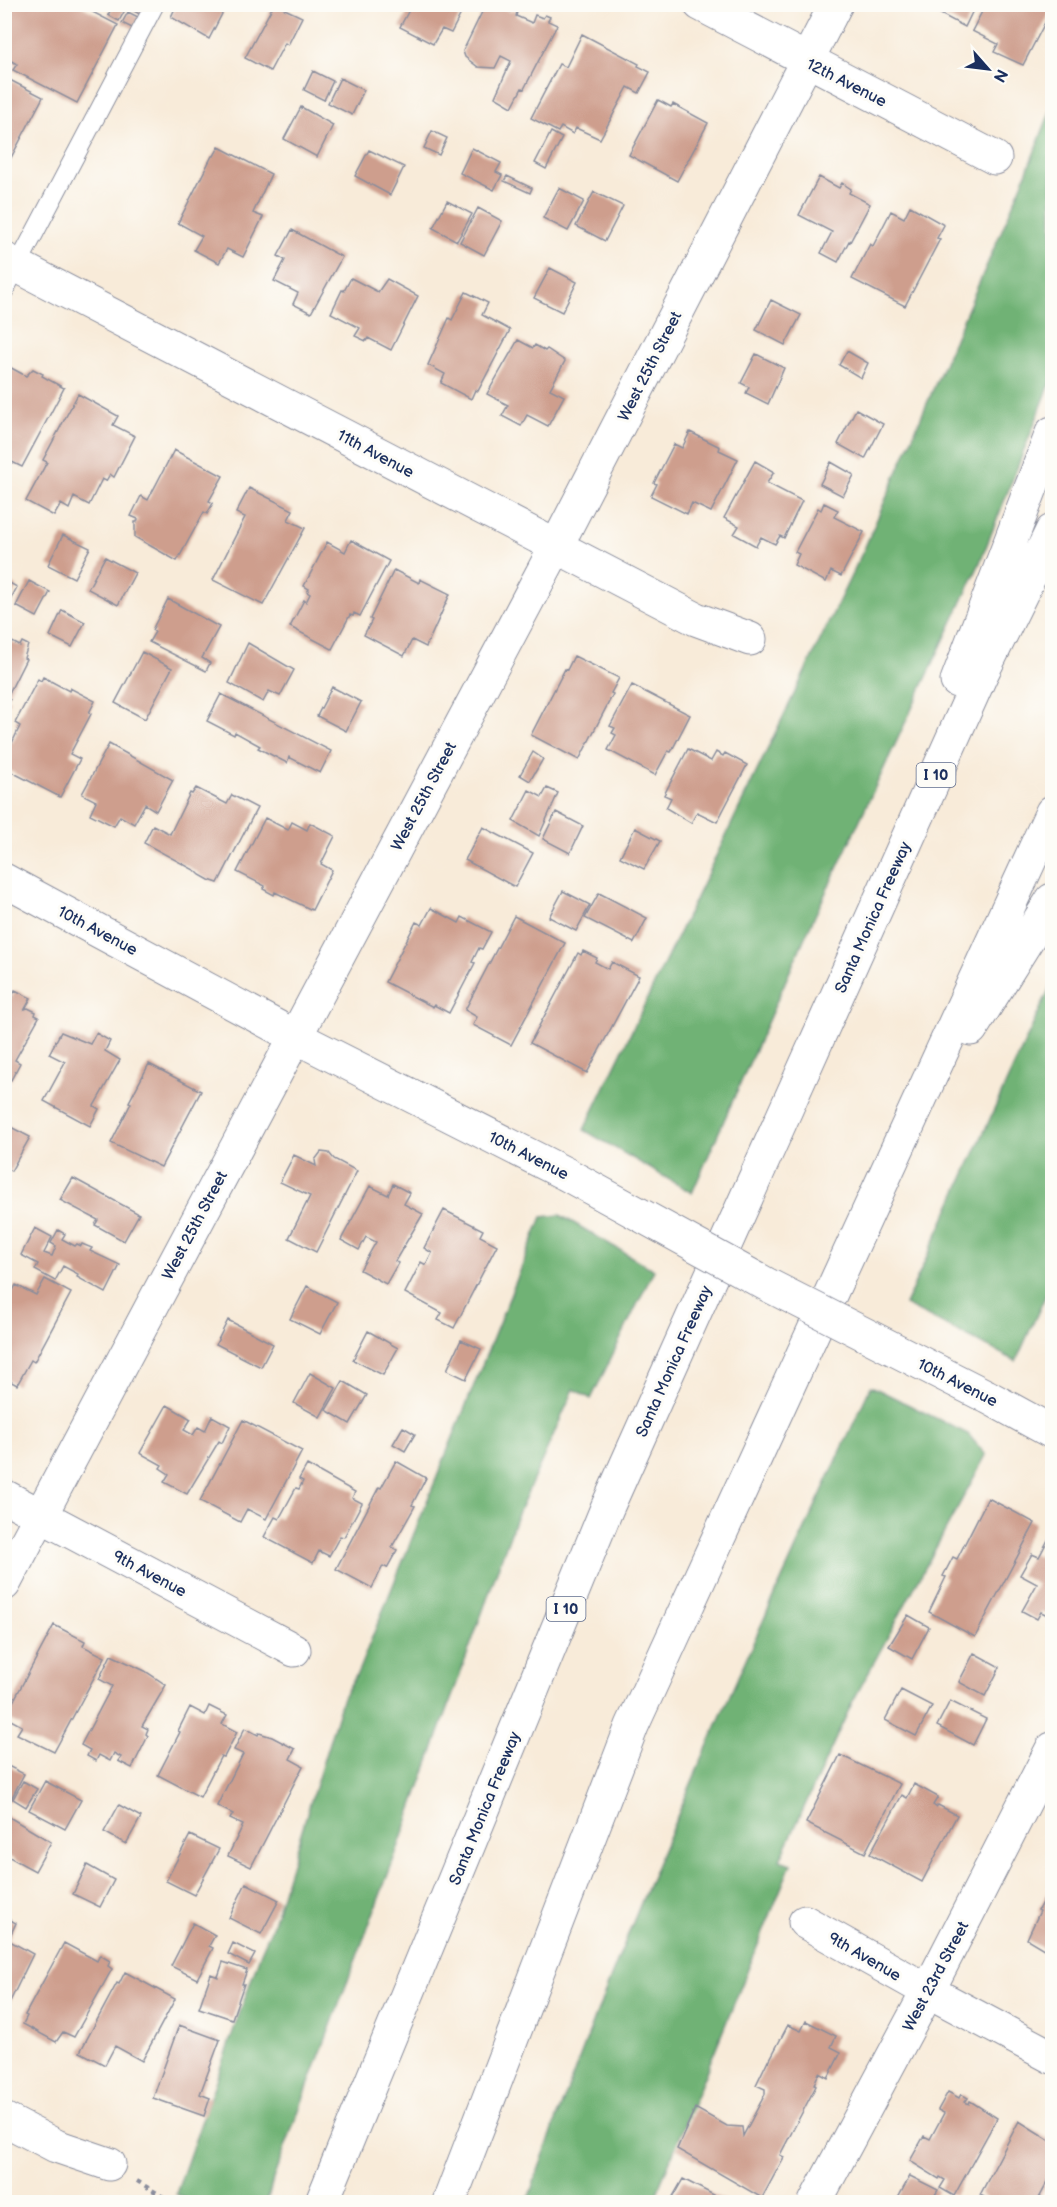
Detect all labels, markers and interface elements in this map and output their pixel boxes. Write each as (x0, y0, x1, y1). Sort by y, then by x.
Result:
north arrow (958, 39, 1018, 99)
street label: 12th Avenue (803, 55, 890, 112)
text: N (989, 66, 1011, 85)
street label: West 25th Street (614, 309, 686, 425)
street label: 11th Avenue (334, 426, 417, 483)
street label: West 25th Street (388, 739, 461, 854)
road number: I 10 (916, 763, 956, 787)
street label: Santa Monica Freeway (831, 838, 916, 996)
street label: 10th Avenue (54, 902, 141, 960)
street label: 10th Avenue (485, 1128, 572, 1185)
street label: West 25th Street (159, 1168, 232, 1283)
street label: Santa Monica Freeway (632, 1282, 717, 1440)
street label: 10th Avenue (914, 1355, 1001, 1412)
street label: 9th Avenue (109, 1547, 190, 1602)
road number: I 10 (546, 1597, 586, 1621)
street label: Santa Monica Freeway (446, 1728, 525, 1888)
street label: West 23rd Street (899, 1918, 973, 2035)
street label: 9th Avenue (824, 1929, 905, 1986)

